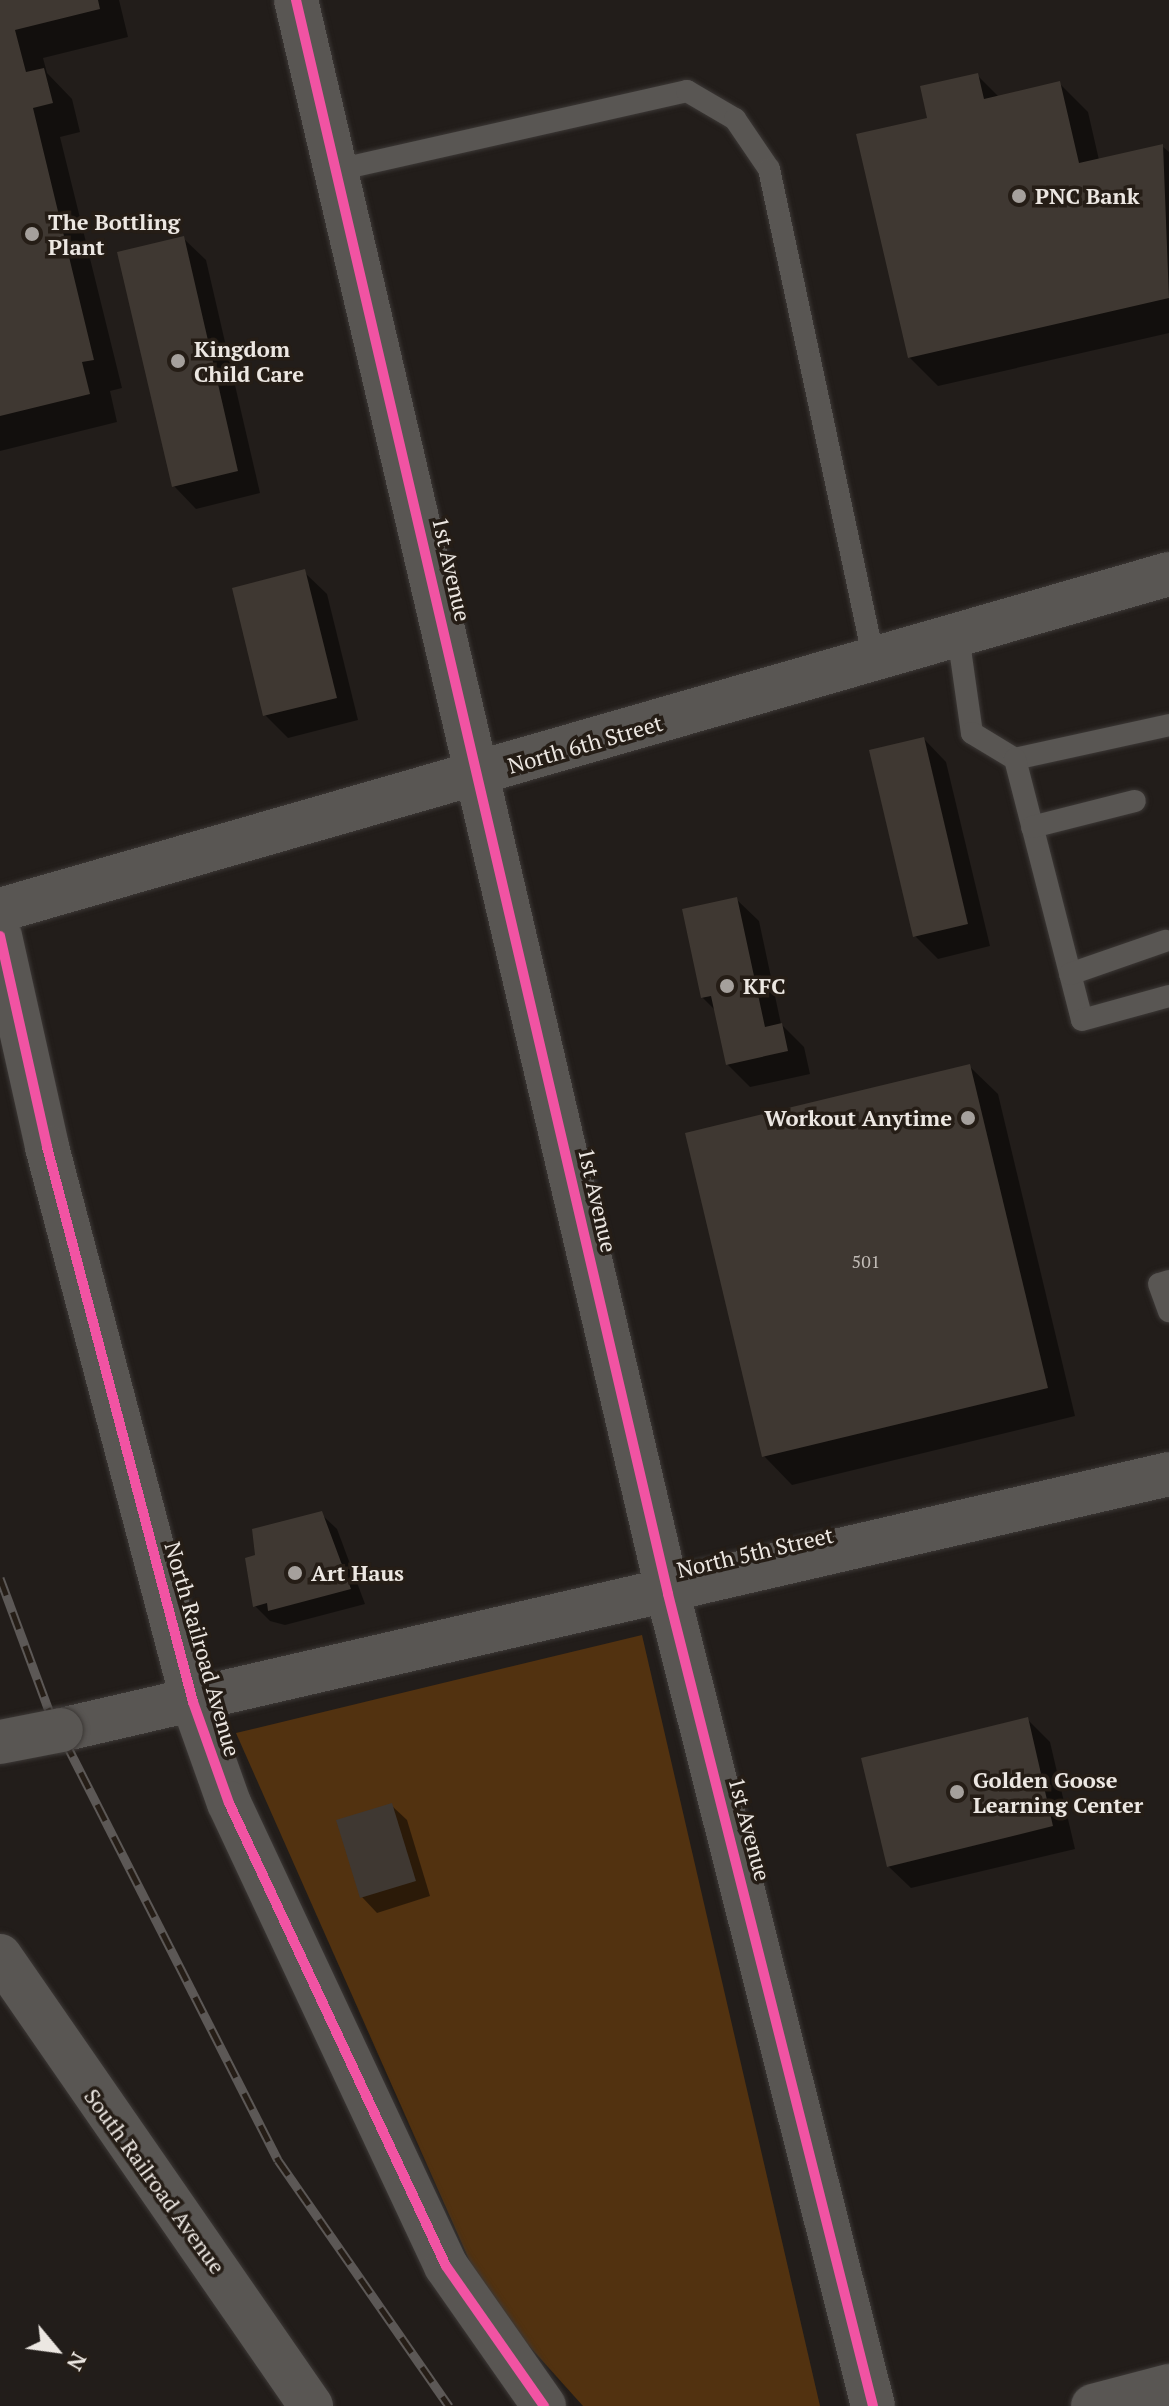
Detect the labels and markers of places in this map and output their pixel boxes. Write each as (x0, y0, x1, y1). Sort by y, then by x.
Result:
place label: PNC Bank (1035, 183, 1140, 209)
marker: PNC Bank (1010, 187, 1028, 205)
place label: The Bottling Plant (48, 208, 180, 260)
marker: The Bottling Plant (23, 225, 41, 243)
place label: Kingdom Child Care (194, 335, 304, 386)
marker: Kingdom Child Care (169, 352, 187, 370)
place label: KFC (743, 973, 786, 999)
marker: KFC (718, 977, 736, 995)
place label: Workout Anytime (764, 1105, 952, 1131)
marker: Workout Anytime (959, 1109, 977, 1127)
place label: Art Haus (311, 1560, 404, 1586)
marker: Art Haus (286, 1564, 304, 1582)
place label: Golden Goose Learning Center (973, 1766, 1143, 1818)
marker: Golden Goose Learning Center (948, 1783, 966, 1801)

